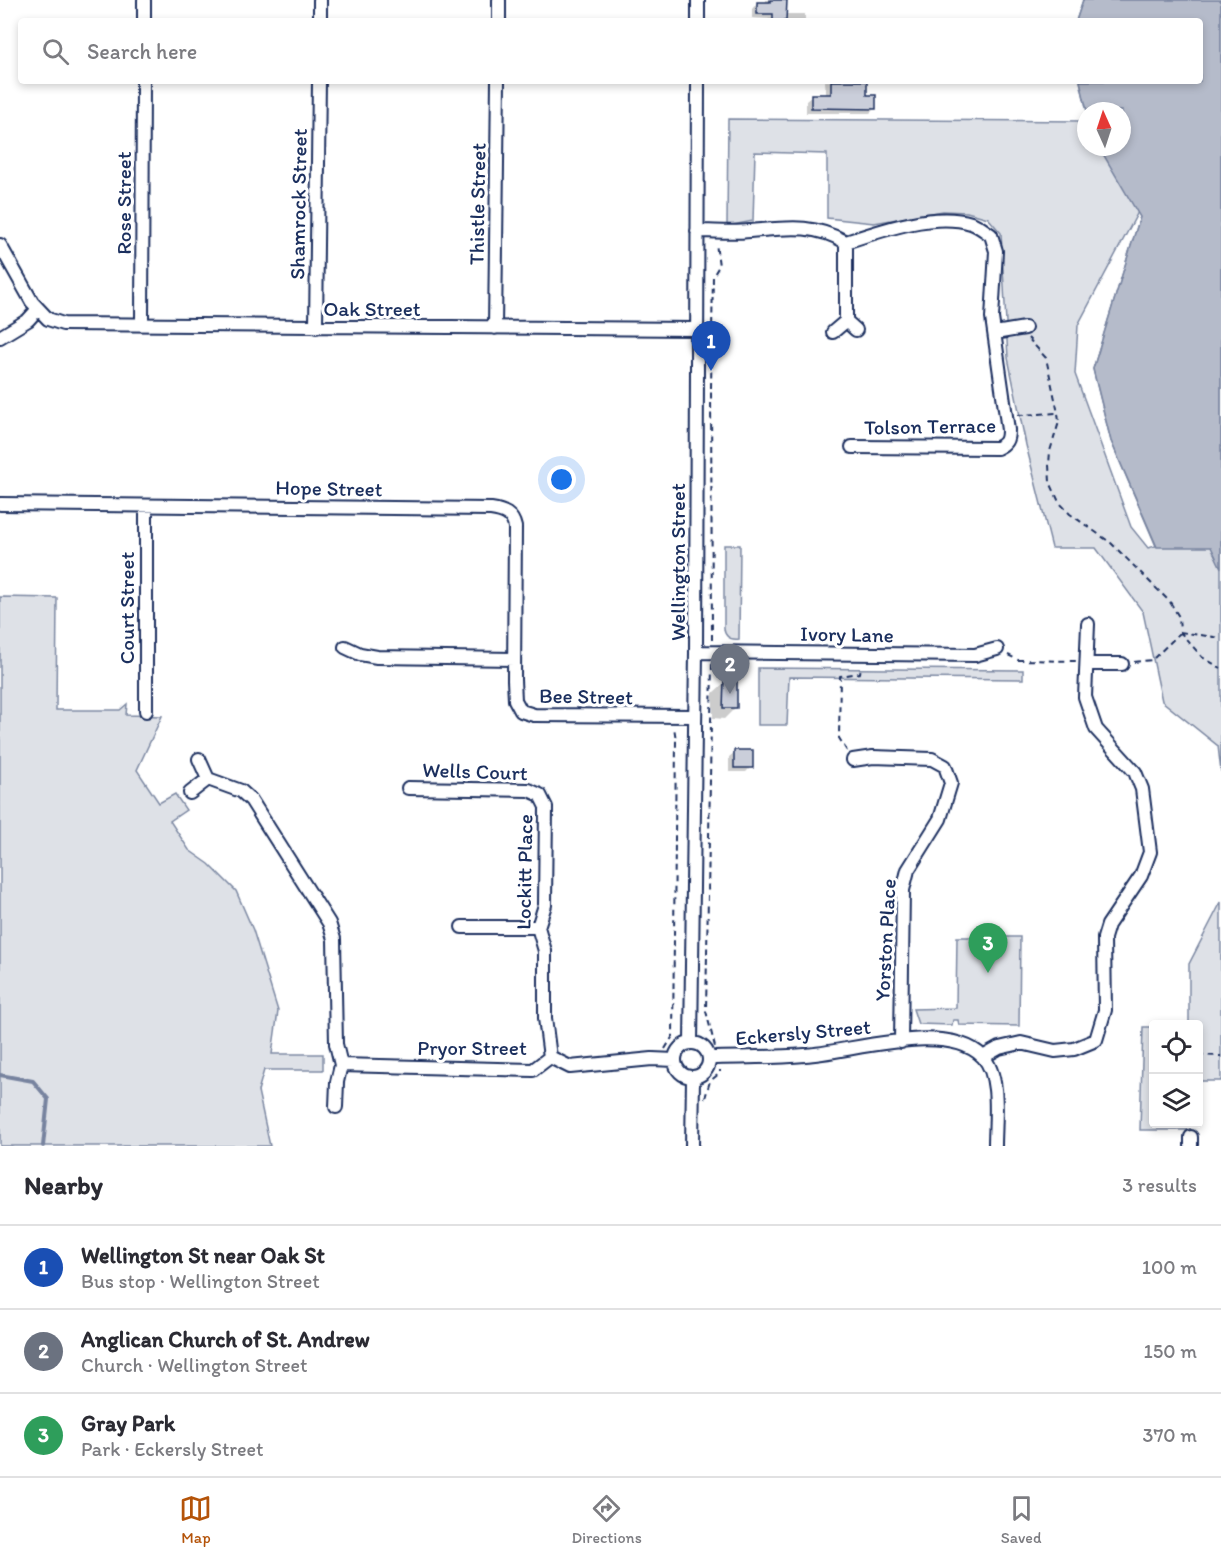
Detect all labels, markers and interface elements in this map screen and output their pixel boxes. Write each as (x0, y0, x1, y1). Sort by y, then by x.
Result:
search box (18, 18, 1203, 84)
icon: search (39, 35, 72, 68)
text: Search here (87, 38, 197, 65)
north arrow (1077, 102, 1131, 156)
street label: Shamrock Street (284, 128, 312, 280)
street label: Thistle Street (463, 143, 491, 265)
street label: Rose Street (111, 151, 136, 255)
street label: Oak Street (323, 296, 421, 321)
pin: 1 (692, 322, 730, 371)
street label: Tolson Terrace (864, 412, 996, 440)
your location (547, 465, 576, 494)
street label: Hope Street (275, 475, 383, 501)
street label: Wellington Street (665, 483, 690, 641)
street label: Court Street (114, 552, 139, 664)
street label: Ivory Lane (800, 621, 894, 647)
pin: 2 (710, 644, 750, 694)
street label: Bee Street (539, 683, 633, 709)
street label: Wells Court (422, 757, 528, 785)
street label: Lockitt Place (510, 814, 538, 930)
street label: Yorston Place (869, 878, 901, 1002)
pin: 3 (968, 924, 1008, 973)
street label: Eckersly Street (734, 1014, 872, 1050)
map controls (1149, 1020, 1203, 1128)
button: locate (1149, 1020, 1203, 1074)
street label: Pryor Street (417, 1035, 527, 1060)
button: layers (1149, 1074, 1203, 1128)
text: Nearby (24, 1169, 103, 1201)
text: 3 results (1122, 1173, 1197, 1197)
text: Wellington St near Oak St (81, 1242, 325, 1269)
text: 1 (39, 1255, 48, 1279)
text: 100 m (1142, 1255, 1197, 1279)
text: Bus stop · Wellington Street (81, 1269, 320, 1293)
text: Anglican Church of St. Andrew (81, 1326, 370, 1353)
text: 2 (38, 1339, 49, 1363)
text: 150 m (1144, 1339, 1197, 1363)
text: Church · Wellington Street (81, 1353, 308, 1377)
text: Gray Park (81, 1410, 175, 1437)
text: 3 (38, 1423, 49, 1447)
text: 370 m (1143, 1423, 1197, 1447)
text: Park · Eckersly Street (81, 1437, 264, 1461)
tab: Map (179, 1492, 212, 1547)
tab: Directions (571, 1492, 642, 1547)
tab: Saved (1001, 1492, 1042, 1547)

